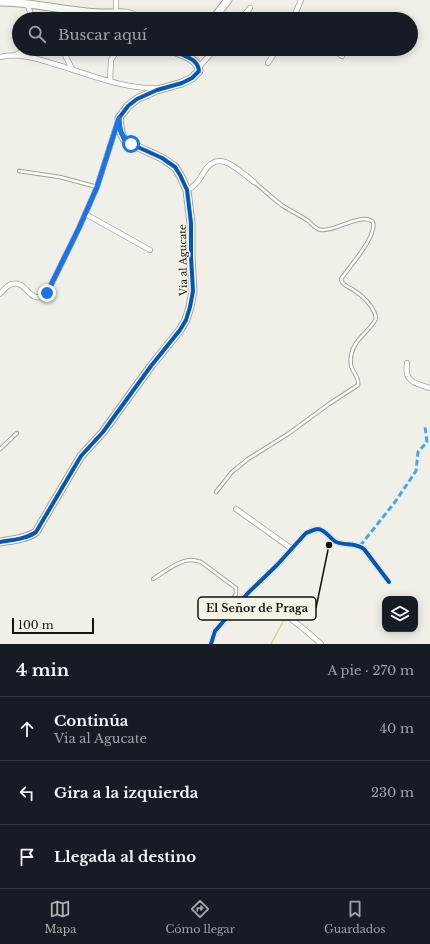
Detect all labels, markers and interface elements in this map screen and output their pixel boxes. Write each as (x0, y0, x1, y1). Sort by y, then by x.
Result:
search box (12, 12, 418, 56)
icon: search (26, 23, 48, 45)
text: Buscar aquí (58, 25, 147, 44)
route start (122, 135, 140, 153)
street label: Via al Agucate (176, 224, 190, 297)
route end (38, 284, 56, 302)
map controls (382, 596, 418, 632)
button: layers (382, 596, 418, 632)
callout: El Señor de Praga (198, 597, 316, 620)
text: El Señor de Praga (206, 601, 309, 615)
scale bar (12, 616, 94, 635)
text: 100 m (18, 618, 54, 632)
text: 4 min (16, 660, 69, 681)
text: A pie · 270 m (327, 662, 414, 679)
text: Continúa (54, 711, 128, 730)
icon: ahead (16, 718, 38, 740)
text: 40 m (379, 720, 414, 737)
text: Via al Agucate (54, 730, 147, 747)
icon: left (16, 782, 38, 804)
text: Gira a la izquierda (54, 783, 198, 802)
text: 230 m (371, 784, 414, 801)
icon: arrive (16, 846, 38, 868)
text: Llegada al destino (54, 847, 196, 866)
tab: Mapa (45, 898, 76, 936)
tab: Cómo llegar (165, 898, 235, 936)
tab: Guardados (324, 898, 385, 936)

